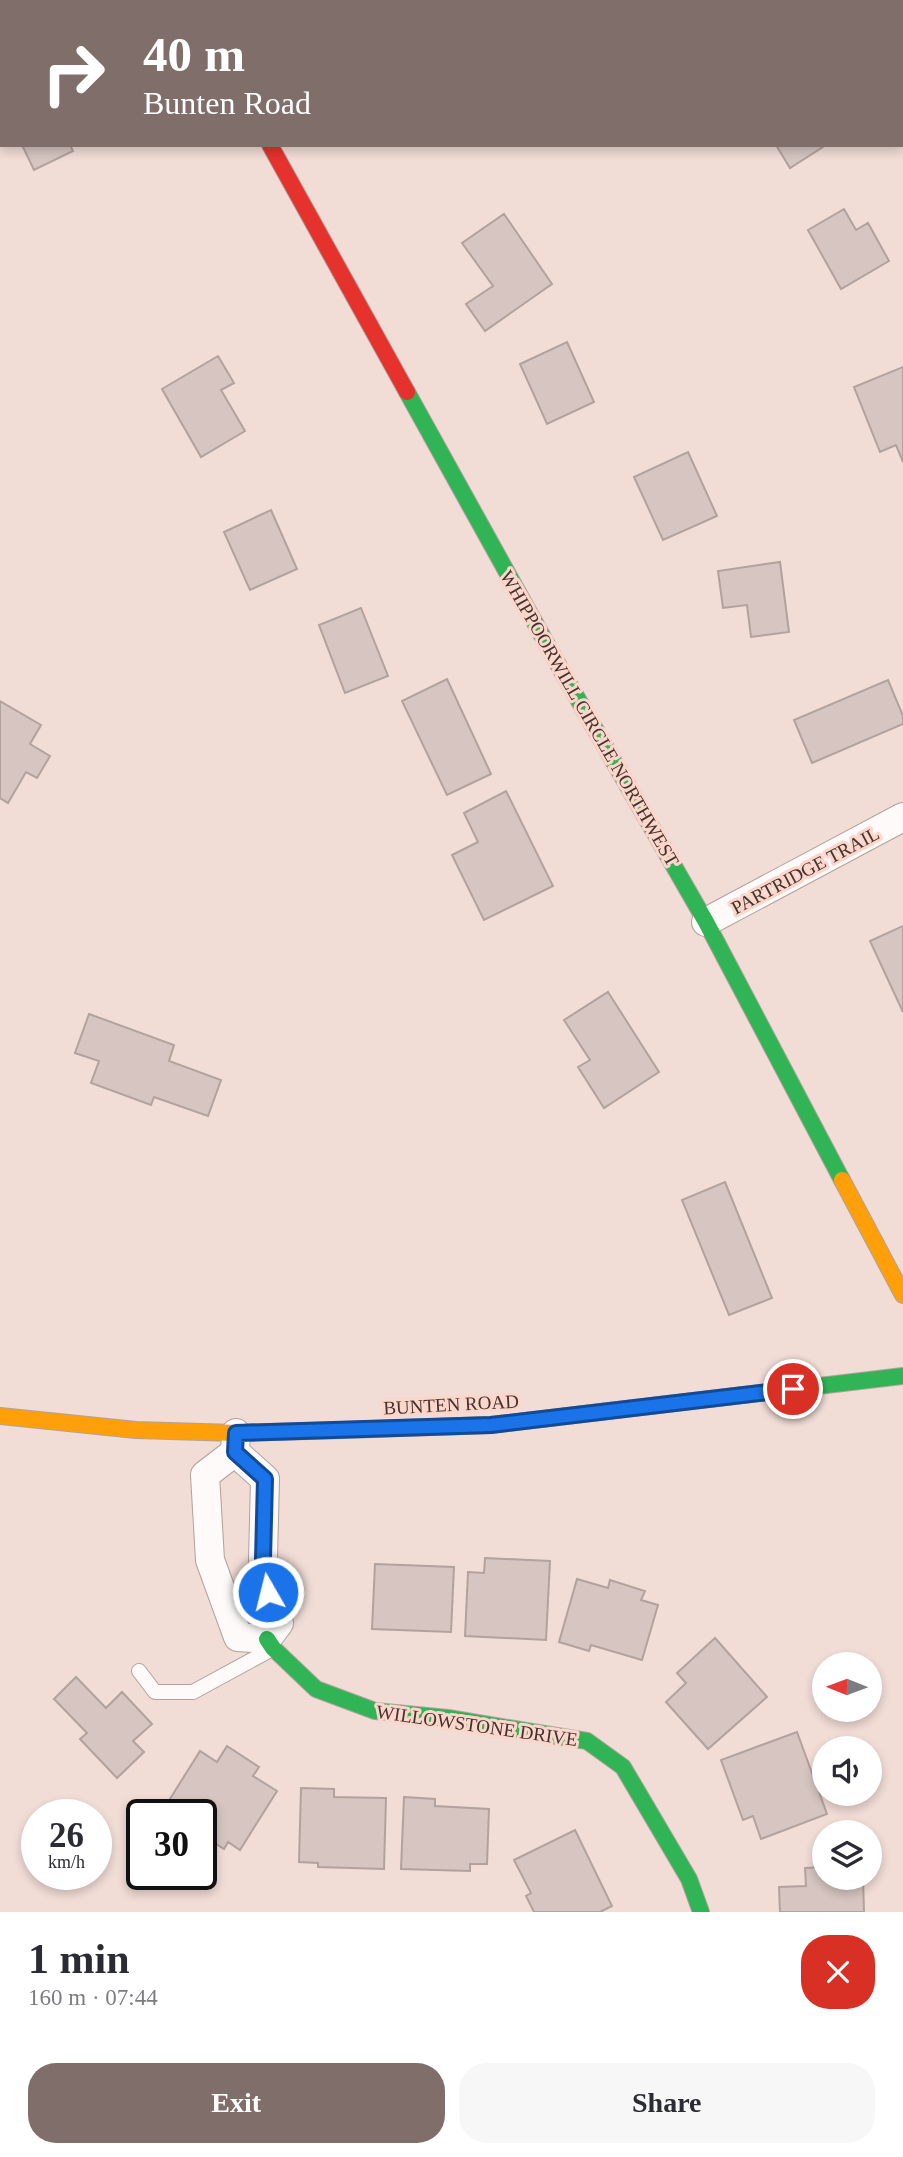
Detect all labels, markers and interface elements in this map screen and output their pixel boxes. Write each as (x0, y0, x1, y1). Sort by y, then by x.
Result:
text: 40 m (143, 27, 245, 82)
icon: right (28, 28, 119, 119)
text: Bunten Road (143, 85, 311, 121)
street label: WHIPPOORWILL CIRCLE NORTHWEST (496, 567, 683, 870)
street label: PARTRIDGE TRAIL (728, 823, 883, 918)
pin (763, 1359, 823, 1419)
icon: arrive (774, 1370, 812, 1408)
street label: BUNTEN ROAD (383, 1390, 519, 1419)
position arrow (231, 1555, 305, 1629)
north arrow (812, 1652, 882, 1722)
map controls (812, 1652, 882, 1890)
street label: WILLOWSTONE DRIVE (375, 1701, 579, 1750)
button: sound (812, 1736, 882, 1806)
speed limit sign: 30 (126, 1799, 217, 1890)
text: 26 (49, 1816, 84, 1855)
button: layers (812, 1820, 882, 1890)
text: km/h (48, 1852, 85, 1872)
button: close (801, 1935, 875, 2009)
text: 1 min (28, 1936, 130, 1982)
text: 160 m · 07:44 (28, 1985, 158, 2010)
button: Exit (28, 2063, 445, 2143)
button: Share (459, 2063, 875, 2143)

